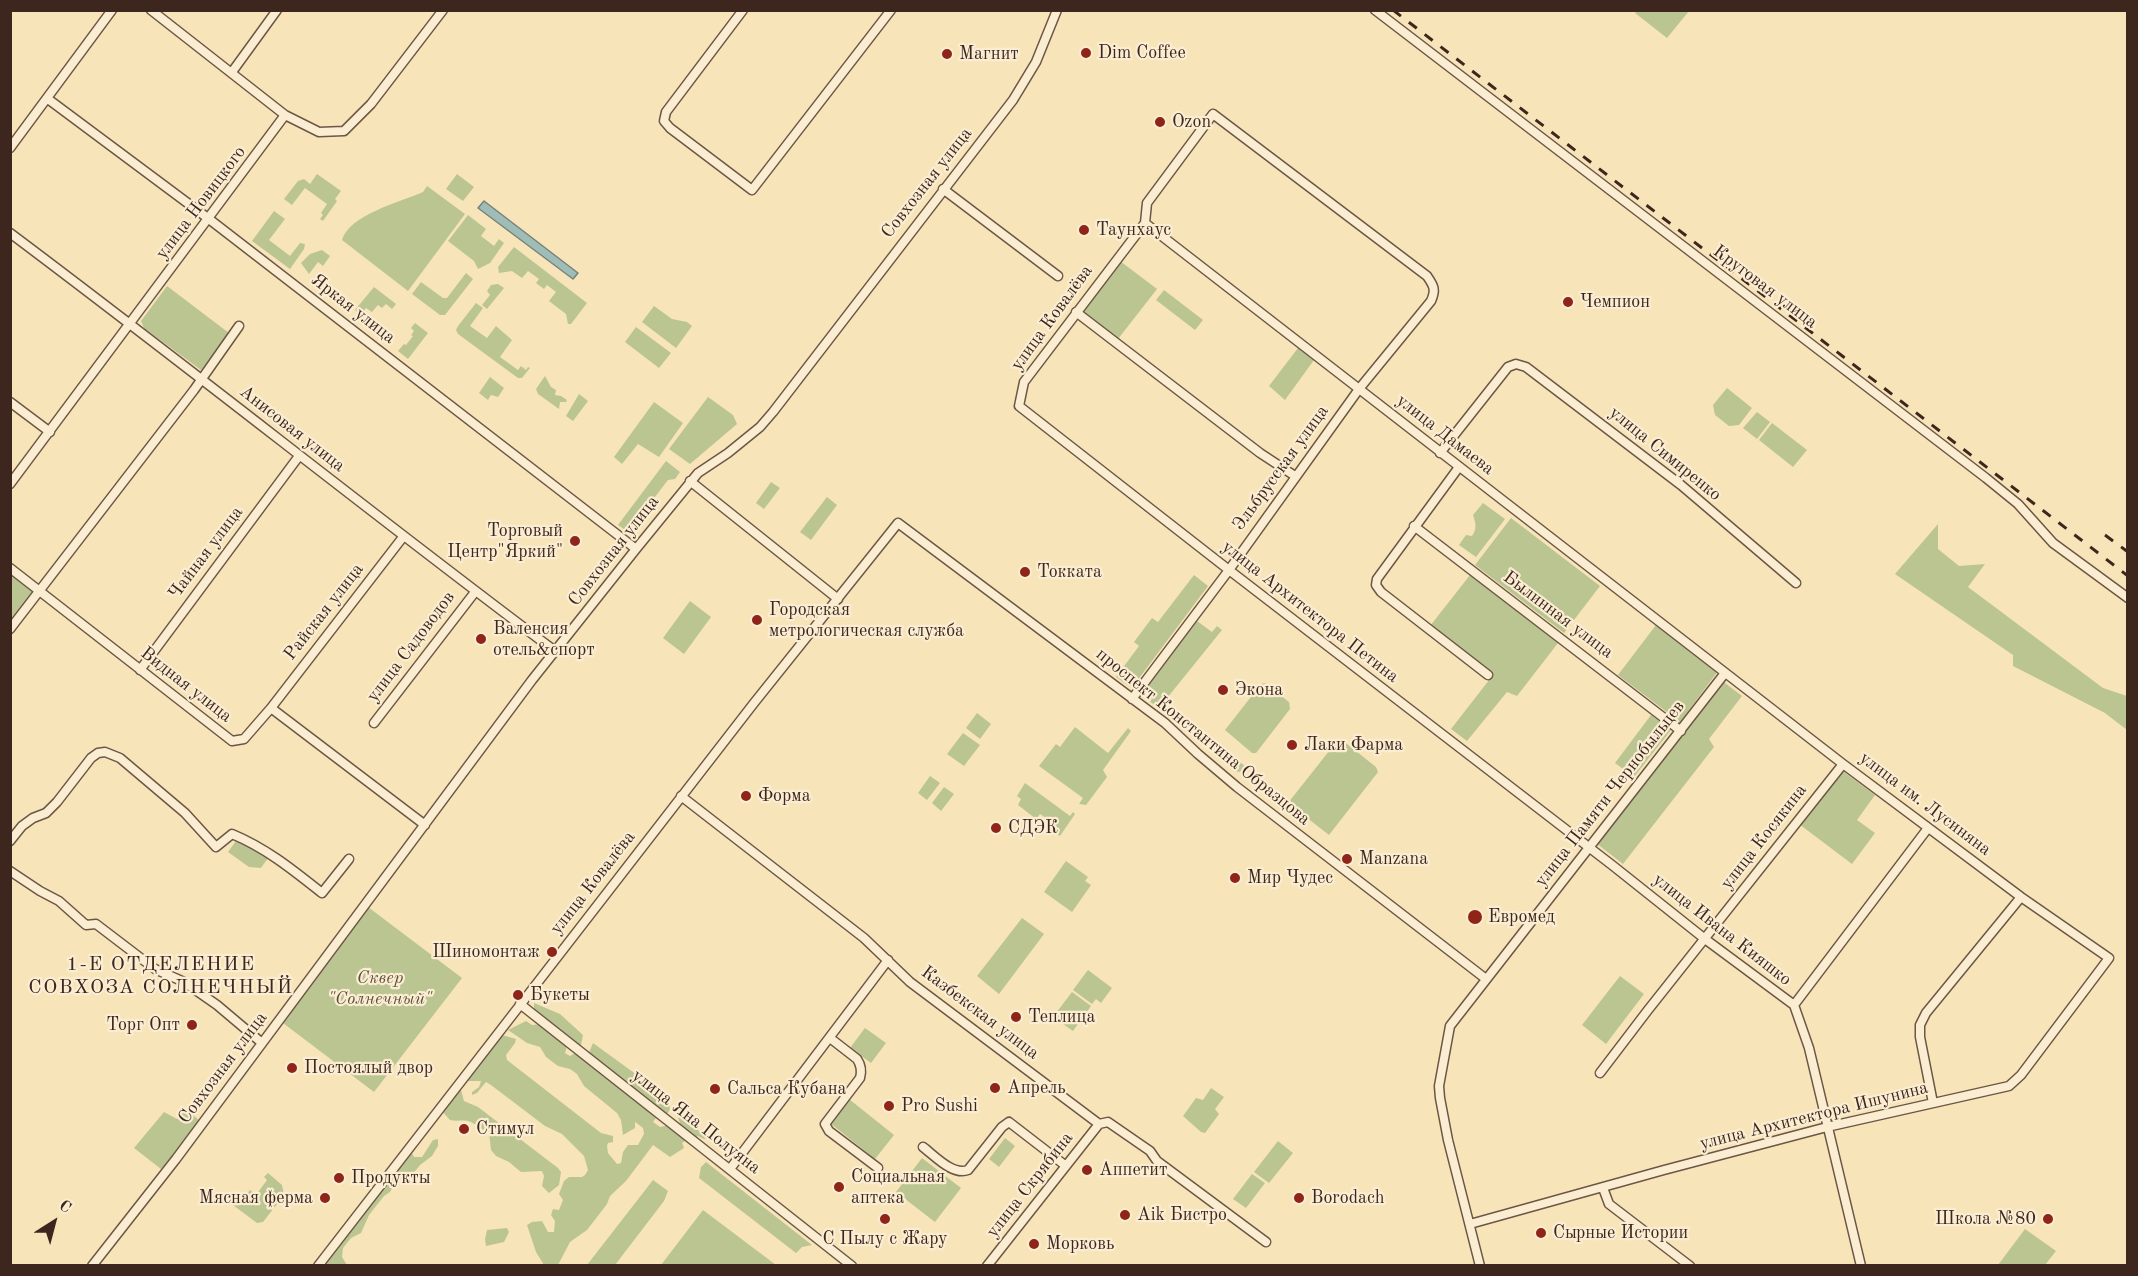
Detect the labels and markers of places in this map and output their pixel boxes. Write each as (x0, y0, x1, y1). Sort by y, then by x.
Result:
place label: Dim Coffee (1098, 42, 1186, 64)
place label: Магнит (959, 43, 1019, 65)
marker: Dim Coffee (1079, 46, 1093, 60)
marker: Магнит (940, 47, 954, 61)
place label: Ozon (1172, 111, 1211, 133)
marker: Ozon (1153, 115, 1167, 129)
place label: Таунхаус (1096, 219, 1171, 241)
marker: Таунхаус (1077, 223, 1091, 237)
place label: Чемпион (1580, 291, 1650, 313)
marker: Чемпион (1561, 295, 1575, 309)
place label: Торговый Центр"Яркий" (447, 520, 563, 562)
marker: Торговый Центр"Яркий" (568, 534, 582, 548)
place label: Токката (1037, 561, 1102, 583)
marker: Токката (1018, 565, 1032, 579)
place label: Городская метрологическая служба (769, 599, 964, 642)
marker: Городская метрологическая служба (750, 613, 764, 627)
place label: Валенсия отель&спорт (493, 618, 595, 660)
marker: Валенсия отель&спорт (474, 632, 488, 646)
place label: Экона (1235, 679, 1283, 701)
marker: Экона (1216, 683, 1230, 697)
place label: Лаки Фарма (1304, 734, 1403, 756)
marker: Лаки Фарма (1285, 738, 1299, 752)
place label: Форма (758, 785, 811, 807)
marker: Форма (739, 789, 753, 803)
place label: СДЭК (1008, 817, 1058, 839)
marker: СДЭК (989, 821, 1003, 835)
place label: Manzana (1359, 848, 1428, 870)
marker: Manzana (1340, 852, 1354, 866)
place label: Мир Чудес (1247, 867, 1333, 889)
marker: Мир Чудес (1228, 871, 1242, 885)
place label: Евромед (1488, 906, 1555, 928)
marker: Евромед (1466, 908, 1484, 926)
place label: Шиномонтаж (432, 941, 540, 963)
marker: Шиномонтаж (545, 945, 559, 959)
place label: Букеты (530, 984, 590, 1006)
marker: Букеты (511, 988, 525, 1002)
place label: Теплица (1028, 1006, 1095, 1028)
marker: Теплица (1009, 1010, 1023, 1024)
place label: Торг Опт (106, 1014, 180, 1036)
marker: Торг Опт (185, 1018, 199, 1032)
place label: Постоялый двор (304, 1057, 433, 1079)
marker: Постоялый двор (285, 1061, 299, 1075)
place label: Апрель (1007, 1077, 1066, 1099)
place label: Сальса Кубана (727, 1078, 846, 1100)
marker: Апрель (988, 1081, 1002, 1095)
marker: Сальса Кубана (708, 1082, 722, 1096)
place label: Pro Sushi (901, 1095, 978, 1117)
marker: Pro Sushi (882, 1099, 896, 1113)
place label: Стимул (476, 1118, 534, 1140)
marker: Стимул (457, 1122, 471, 1136)
place label: Аппетит (1099, 1159, 1167, 1181)
marker: Аппетит (1080, 1163, 1094, 1177)
place label: Социальная аптека (851, 1166, 945, 1208)
place label: Продукты (351, 1167, 431, 1189)
marker: Продукты (332, 1171, 346, 1185)
marker: Социальная аптека (832, 1180, 846, 1194)
place label: Мясная ферма (199, 1187, 313, 1209)
place label: Borodach (1311, 1187, 1385, 1209)
marker: Мясная ферма (318, 1191, 332, 1205)
marker: Borodach (1292, 1191, 1306, 1205)
place label: Aik Бистро (1137, 1204, 1227, 1226)
marker: Aik Бистро (1118, 1208, 1132, 1222)
place label: Школа №80 (1935, 1208, 2036, 1230)
marker: С Пылу с Жару (878, 1212, 892, 1226)
marker: Школа №80 (2041, 1212, 2055, 1226)
place label: Сырные Истории (1553, 1222, 1688, 1244)
marker: Сырные Истории (1534, 1226, 1548, 1240)
place label: С Пылу с Жару (822, 1228, 948, 1250)
place label: Морковь (1046, 1233, 1114, 1255)
marker: Морковь (1027, 1237, 1041, 1251)

